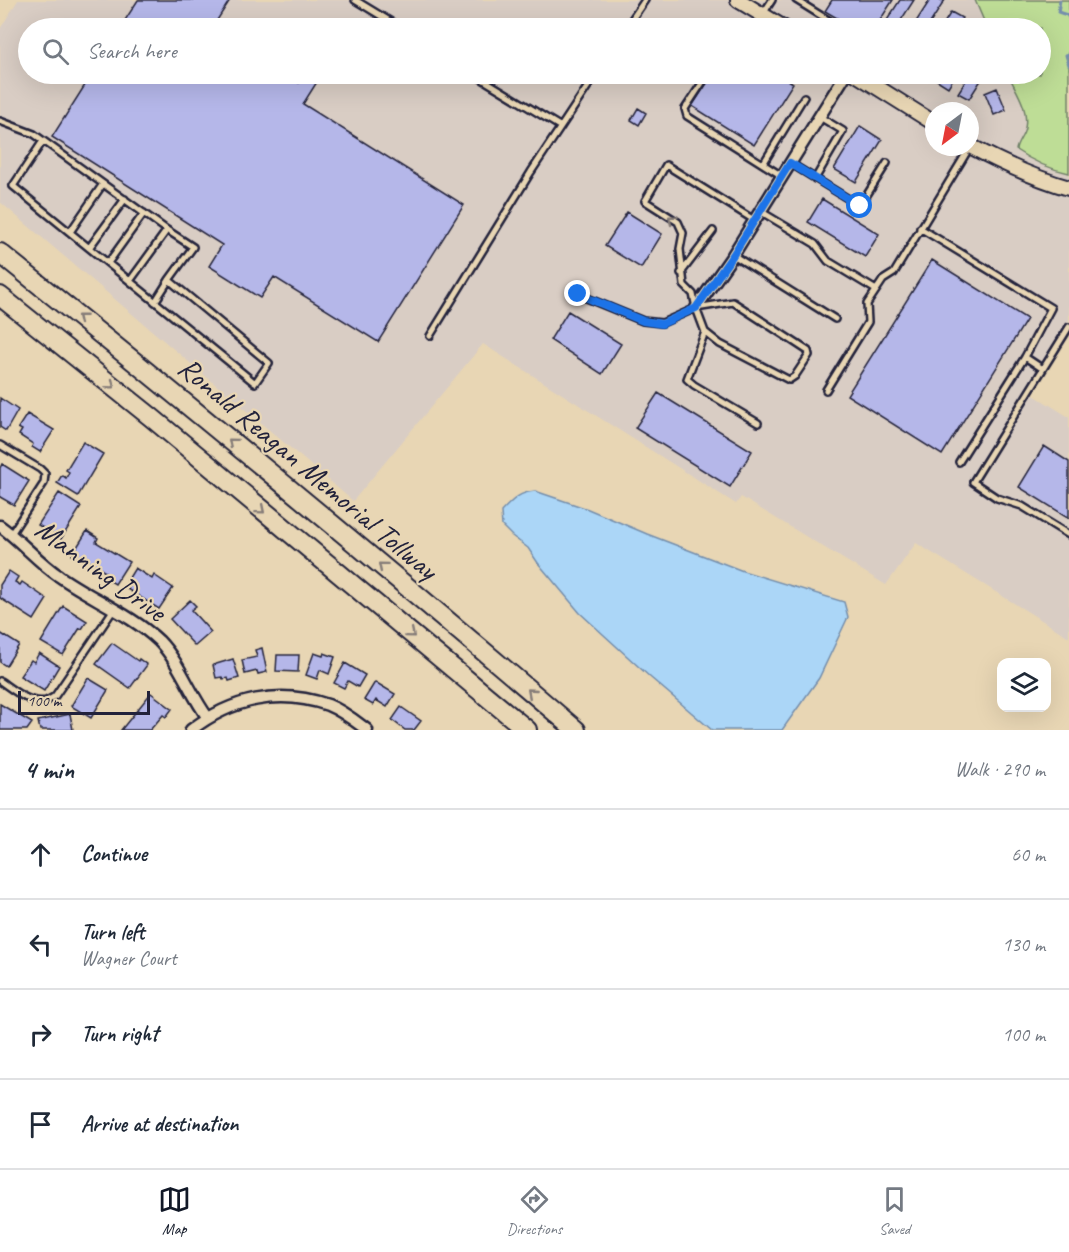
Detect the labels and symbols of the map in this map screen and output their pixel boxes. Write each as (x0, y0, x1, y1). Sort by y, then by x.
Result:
north arrow (925, 102, 979, 156)
route start (846, 192, 872, 218)
one-way arrow (668, 216, 679, 227)
route end (564, 280, 590, 306)
one-way arrow (77, 315, 88, 326)
street label: Ronald Reagan Memorial Tollway (170, 348, 448, 590)
one-way arrow (104, 378, 115, 389)
one-way arrow (228, 438, 239, 449)
one-way arrow (255, 502, 266, 513)
street label: Manning Drive (28, 510, 176, 631)
one-way arrow (378, 563, 389, 574)
one-way arrow (404, 627, 415, 638)
scale bar (18, 688, 150, 716)
one-way arrow (528, 688, 538, 699)

